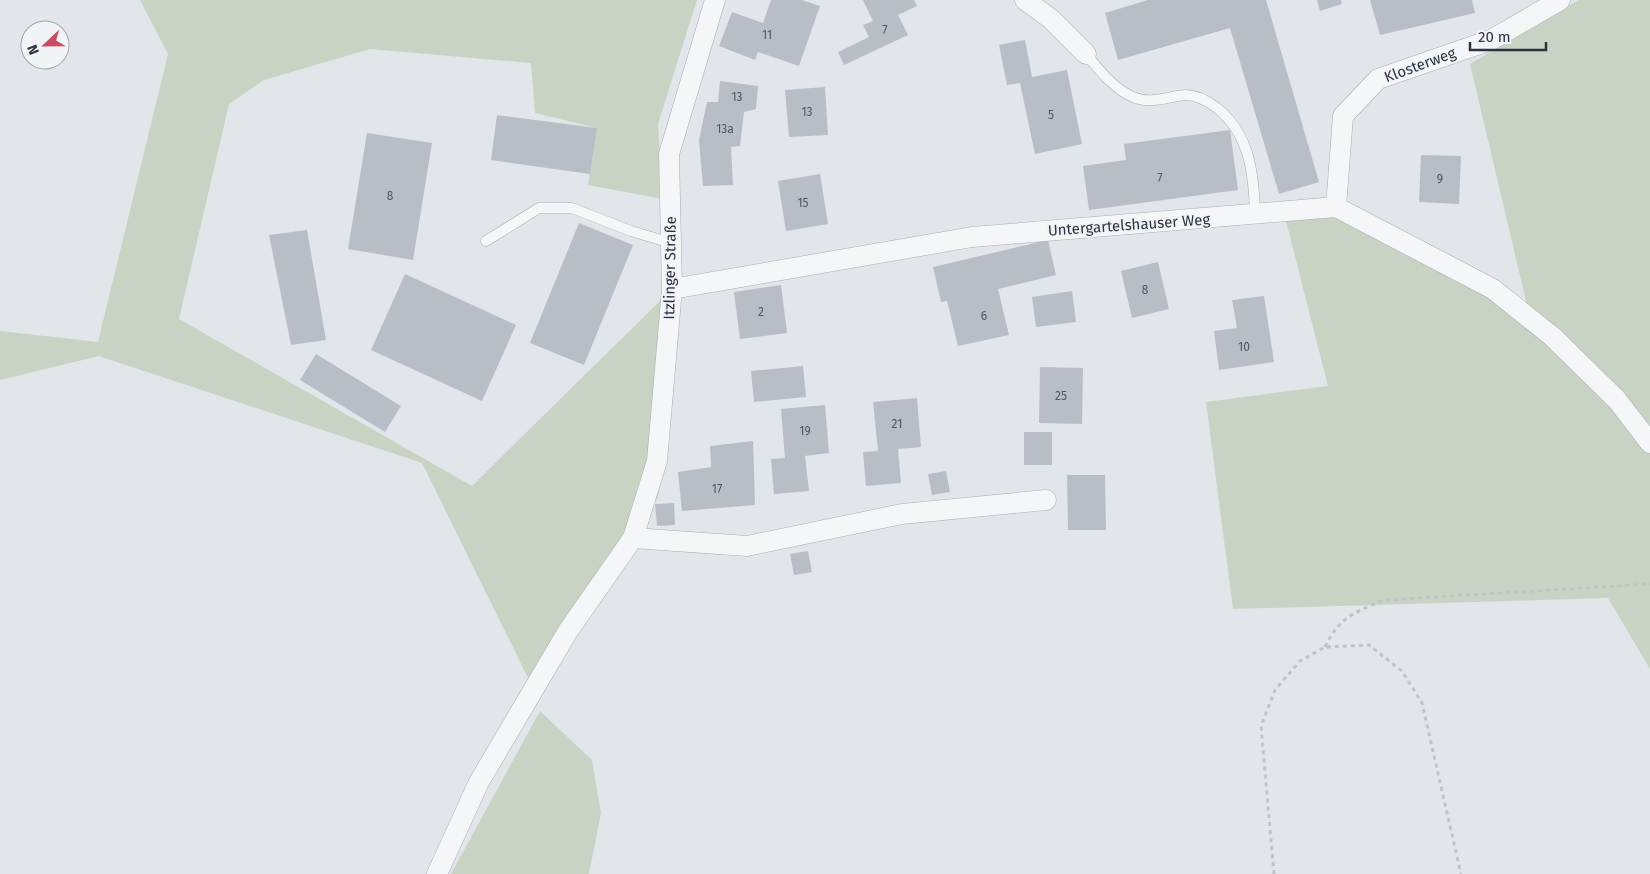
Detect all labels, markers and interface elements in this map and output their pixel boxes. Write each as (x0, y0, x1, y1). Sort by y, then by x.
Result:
north arrow (20, 20, 70, 70)
scale bar (1470, 20, 1546, 52)
house number: 7 (882, 23, 888, 37)
house number: 11 (762, 28, 772, 42)
text: 20 m (1478, 28, 1511, 46)
text: N (24, 42, 43, 57)
street label: Klosterweg (1382, 44, 1458, 86)
house number: 13 (731, 90, 743, 104)
house number: 13 (801, 105, 813, 119)
house number: 5 (1048, 108, 1054, 122)
house number: 13a (716, 122, 734, 136)
house number: 7 (1157, 171, 1163, 185)
house number: 9 (1437, 172, 1443, 186)
house number: 8 (387, 189, 394, 203)
house number: 15 (797, 196, 809, 210)
street label: Untergartelshauser Weg (1047, 210, 1211, 240)
street label: Itzlinger Straße (660, 216, 680, 320)
house number: 8 (1142, 283, 1149, 297)
house number: 2 (758, 305, 764, 319)
house number: 6 (981, 309, 987, 323)
house number: 10 (1238, 340, 1250, 354)
house number: 25 (1055, 389, 1067, 403)
house number: 21 (892, 417, 902, 431)
house number: 19 (799, 424, 811, 438)
house number: 17 (712, 482, 722, 496)

